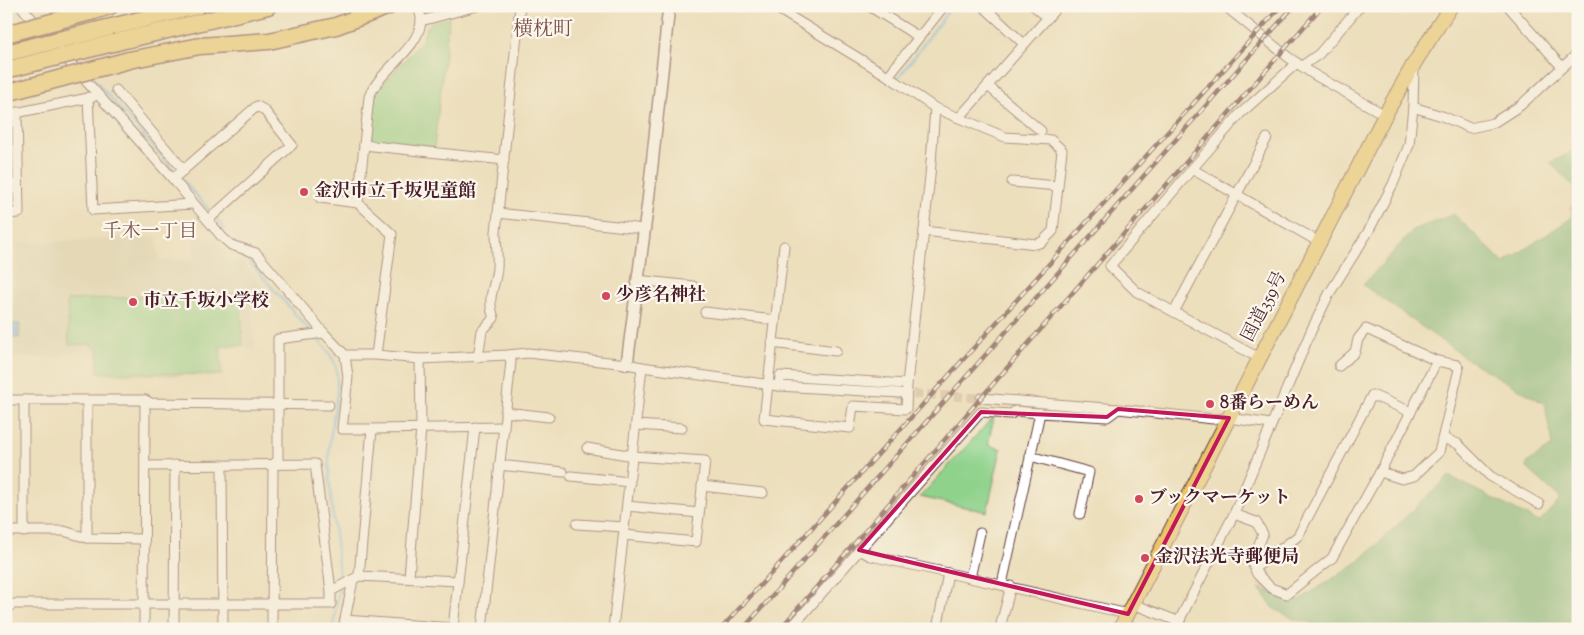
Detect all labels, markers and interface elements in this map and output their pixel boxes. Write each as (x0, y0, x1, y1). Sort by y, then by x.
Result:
district label: 横枕町 (513, 16, 573, 45)
place label: 金沢市立千坂児童館 (314, 179, 476, 205)
marker: 金沢市立千坂児童館 (298, 186, 310, 198)
district label: 千木一丁目 (102, 219, 198, 246)
street label: 国道359号 (1236, 267, 1294, 347)
place label: 少彦名神社 (616, 283, 706, 309)
place label: 市立千坂小学校 (143, 289, 269, 315)
marker: 少彦名神社 (600, 290, 612, 302)
marker: 市立千坂小学校 (127, 296, 139, 308)
place label: 8番らーめん (1220, 391, 1319, 417)
marker: 8番らーめん (1204, 398, 1216, 410)
place label: ブックマーケット (1149, 486, 1291, 512)
marker: ブックマーケット (1133, 493, 1145, 505)
place label: 金沢法光寺郵便局 (1155, 545, 1299, 571)
marker: 金沢法光寺郵便局 (1139, 552, 1151, 564)

